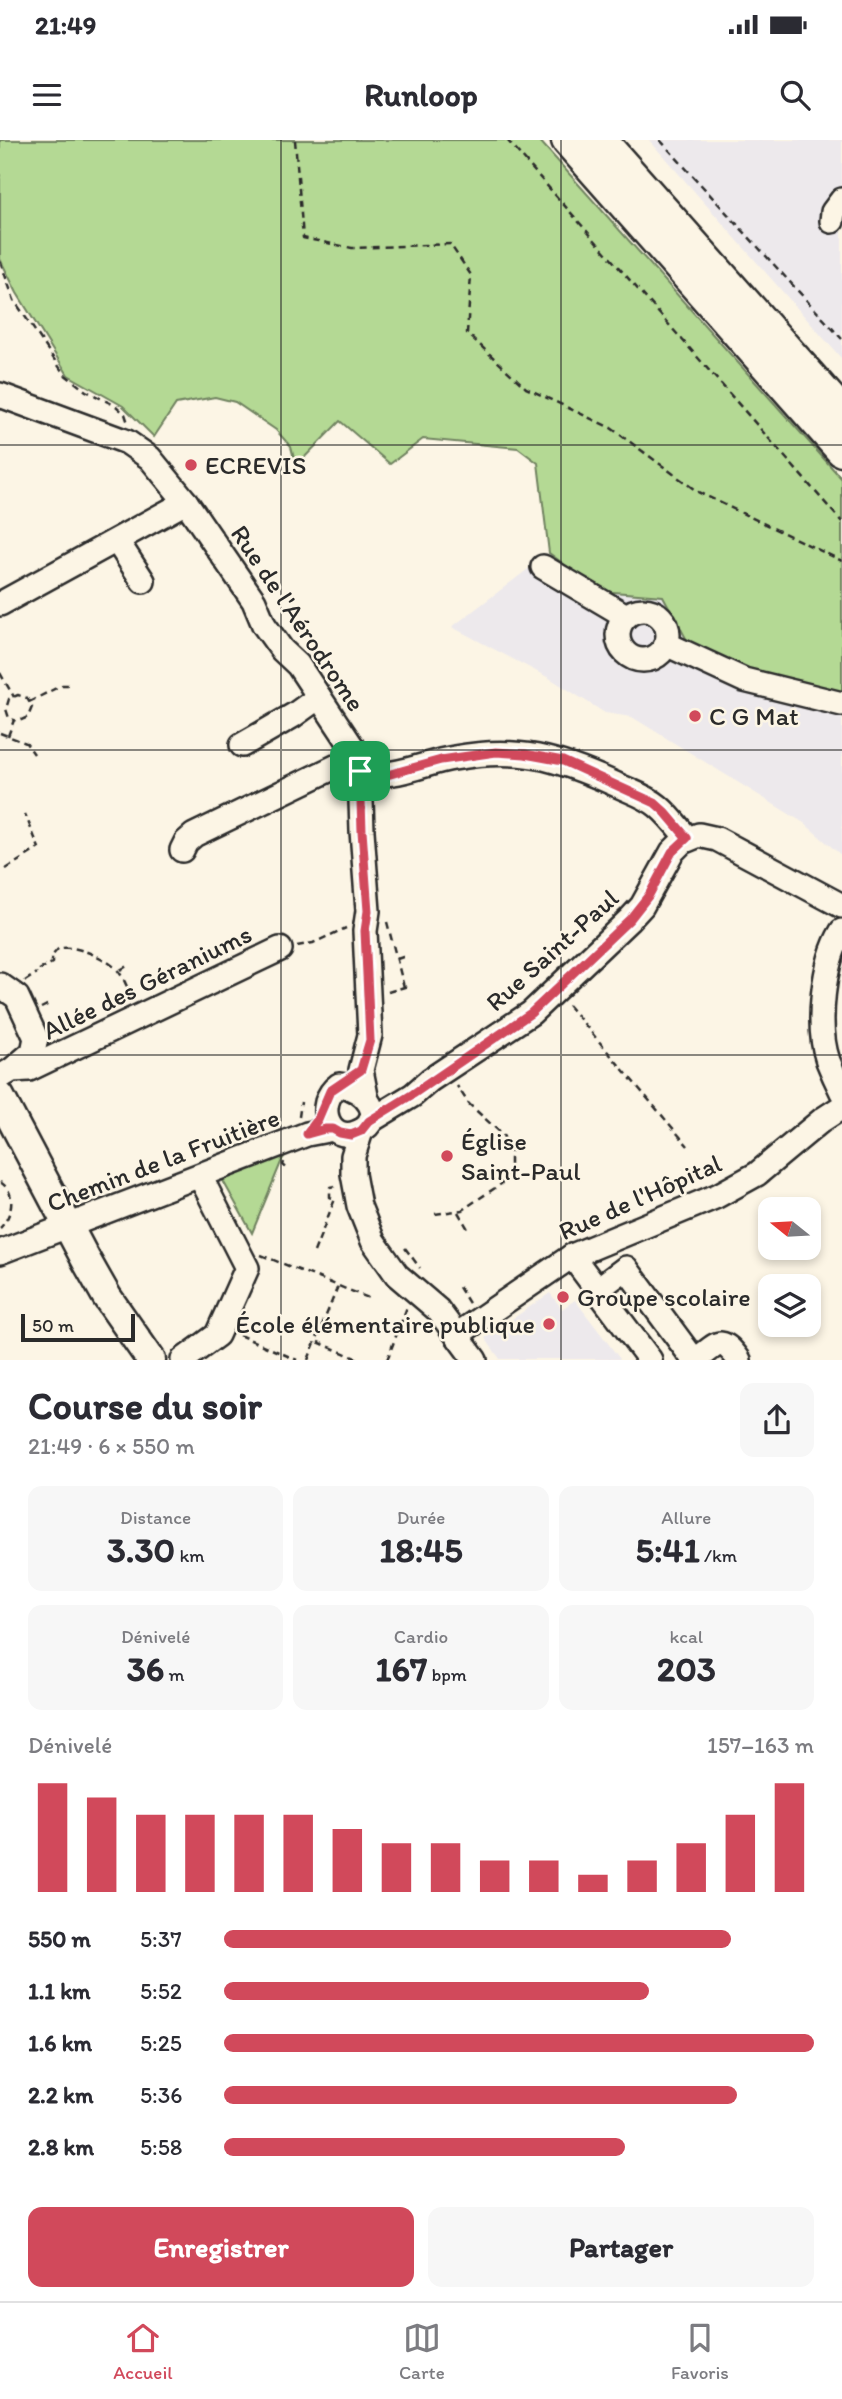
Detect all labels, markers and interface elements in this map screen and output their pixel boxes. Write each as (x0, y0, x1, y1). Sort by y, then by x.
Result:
text: 21:49 (35, 9, 96, 41)
icon: menu (28, 76, 66, 114)
text: Runloop (364, 76, 478, 114)
icon: search (776, 76, 814, 114)
place label: ECREVIS (205, 449, 306, 481)
marker: ECREVIS (183, 457, 199, 473)
street label: Rue de l'Aérodrome (224, 519, 372, 717)
place label: C G Mat (709, 700, 799, 732)
marker: C G Mat (687, 708, 703, 724)
pin (330, 741, 390, 801)
icon: arrive (341, 752, 379, 790)
street label: Rue Saint-Paul (479, 882, 625, 1018)
street label: Allée des Géraniums (37, 918, 257, 1046)
street label: Chemin de la Fruitière (42, 1101, 284, 1219)
place label: Église Saint-Paul (461, 1125, 581, 1187)
street label: Rue de l'Hôpital (554, 1147, 726, 1247)
marker: Église Saint-Paul (439, 1148, 455, 1164)
north arrow (758, 1197, 821, 1260)
map controls (758, 1197, 821, 1337)
button: layers (758, 1274, 821, 1337)
place label: Groupe scolaire (577, 1281, 751, 1313)
marker: Groupe scolaire (555, 1289, 571, 1305)
place label: École élémentaire publique (236, 1308, 535, 1340)
scale bar (21, 1310, 135, 1342)
text: 50 m (32, 1314, 74, 1337)
marker: École élémentaire publique (541, 1316, 557, 1332)
text: Course du soir (28, 1383, 262, 1429)
button: share (740, 1383, 814, 1457)
text: 21:49 · 6 × 550 m (28, 1432, 195, 1460)
text: Distance (120, 1506, 191, 1529)
text: Durée (397, 1506, 445, 1529)
text: Allure (661, 1506, 711, 1529)
text: 3.30 (107, 1529, 175, 1571)
text: 18:45 (379, 1529, 463, 1571)
text: 5:41 (636, 1529, 700, 1571)
text: km (175, 1544, 205, 1567)
text: /km (700, 1544, 737, 1567)
text: Dénivelé (121, 1625, 190, 1648)
text: Cardio (394, 1625, 448, 1648)
text: kcal (669, 1625, 703, 1648)
text: 36 (127, 1648, 164, 1690)
text: 167 (375, 1648, 427, 1690)
text: 203 (657, 1648, 716, 1690)
text: m (164, 1663, 185, 1686)
text: bpm (427, 1663, 467, 1686)
text: Dénivelé (28, 1731, 112, 1759)
text: 157–163 m (707, 1731, 814, 1759)
text: 550 m (28, 1925, 91, 1953)
text: 5:37 (140, 1925, 182, 1953)
text: 1.1 km (28, 1977, 91, 2005)
text: 5:52 (140, 1977, 182, 2005)
text: 1.6 km (28, 2029, 92, 2057)
text: 5:25 (140, 2029, 182, 2057)
text: 2.2 km (28, 2081, 93, 2109)
text: 5:36 (140, 2081, 182, 2109)
text: 2.8 km (28, 2133, 94, 2161)
text: 5:58 (140, 2133, 182, 2161)
button: Enregistrer (28, 2207, 414, 2287)
button: Partager (428, 2207, 814, 2287)
tab: Accueil (113, 2319, 173, 2384)
tab: Carte (399, 2319, 445, 2384)
tab: Favoris (671, 2319, 729, 2384)

